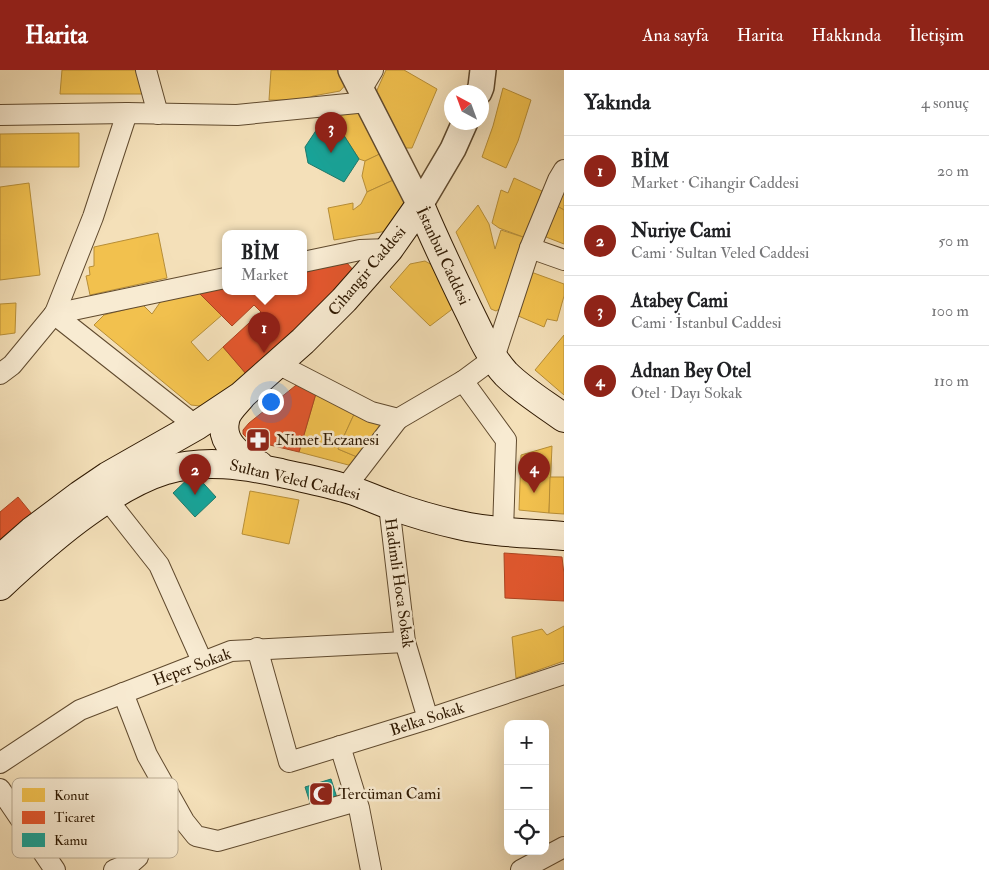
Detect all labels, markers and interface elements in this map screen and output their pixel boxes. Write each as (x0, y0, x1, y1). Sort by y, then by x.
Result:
text: Harita (25, 20, 88, 51)
text: Ana sayfa (642, 24, 709, 47)
text: Harita (737, 24, 784, 47)
text: Hakkında (812, 24, 881, 47)
text: İletişim (909, 24, 964, 47)
north arrow (444, 85, 489, 130)
text: Yakında (584, 89, 651, 116)
text: 4 sonuç (921, 93, 969, 113)
pin: 3 (315, 112, 347, 153)
text: BİM (631, 149, 670, 173)
text: 1 (597, 161, 603, 181)
text: 20 m (937, 161, 969, 181)
text: Market · Cihangir Caddesi (631, 173, 799, 193)
street label: İstanbul Caddesi (412, 204, 474, 308)
text: Nuriye Cami (631, 219, 731, 243)
street label: Cihangir Caddesi (324, 222, 410, 320)
popup (222, 230, 307, 295)
text: 2 (596, 231, 604, 251)
text: 50 m (938, 231, 969, 251)
text: BİM (241, 241, 279, 265)
text: Cami · Sultan Veled Caddesi (631, 243, 809, 263)
text: Market (241, 265, 288, 285)
text: Atabey Cami (631, 289, 728, 313)
text: 3 (597, 301, 603, 321)
text: 100 m (931, 301, 969, 321)
pin: 1 (248, 312, 280, 353)
text: Cami · İstanbul Caddesi (631, 313, 782, 333)
text: Adnan Bey Otel (631, 359, 751, 383)
text: 4 (596, 371, 604, 391)
text: 110 m (934, 371, 969, 391)
text: Otel · Dayı Sokak (631, 383, 742, 403)
your location (258, 389, 284, 415)
pharmacy icon: Nimet Eczanesi (245, 427, 271, 453)
place label: Nimet Eczanesi (276, 430, 379, 450)
pin: 4 (518, 452, 550, 493)
pin: 2 (179, 454, 211, 495)
street label: Sultan Veled Caddesi (228, 455, 362, 505)
street label: Hadimli Hoca Sokak (380, 517, 418, 650)
street label: Heper Sokak (150, 643, 235, 691)
street label: Belka Sokak (387, 697, 467, 740)
map controls (504, 720, 549, 855)
button: + (504, 720, 549, 765)
button: − (504, 765, 549, 810)
legend (12, 778, 178, 858)
mosque icon: Tercüman Cami (308, 781, 334, 807)
place label: Tercüman Cami (338, 784, 441, 804)
text: Konut (54, 787, 90, 804)
text: Ticaret (54, 809, 96, 826)
button: locate (504, 810, 549, 855)
text: Kamu (54, 832, 88, 849)

